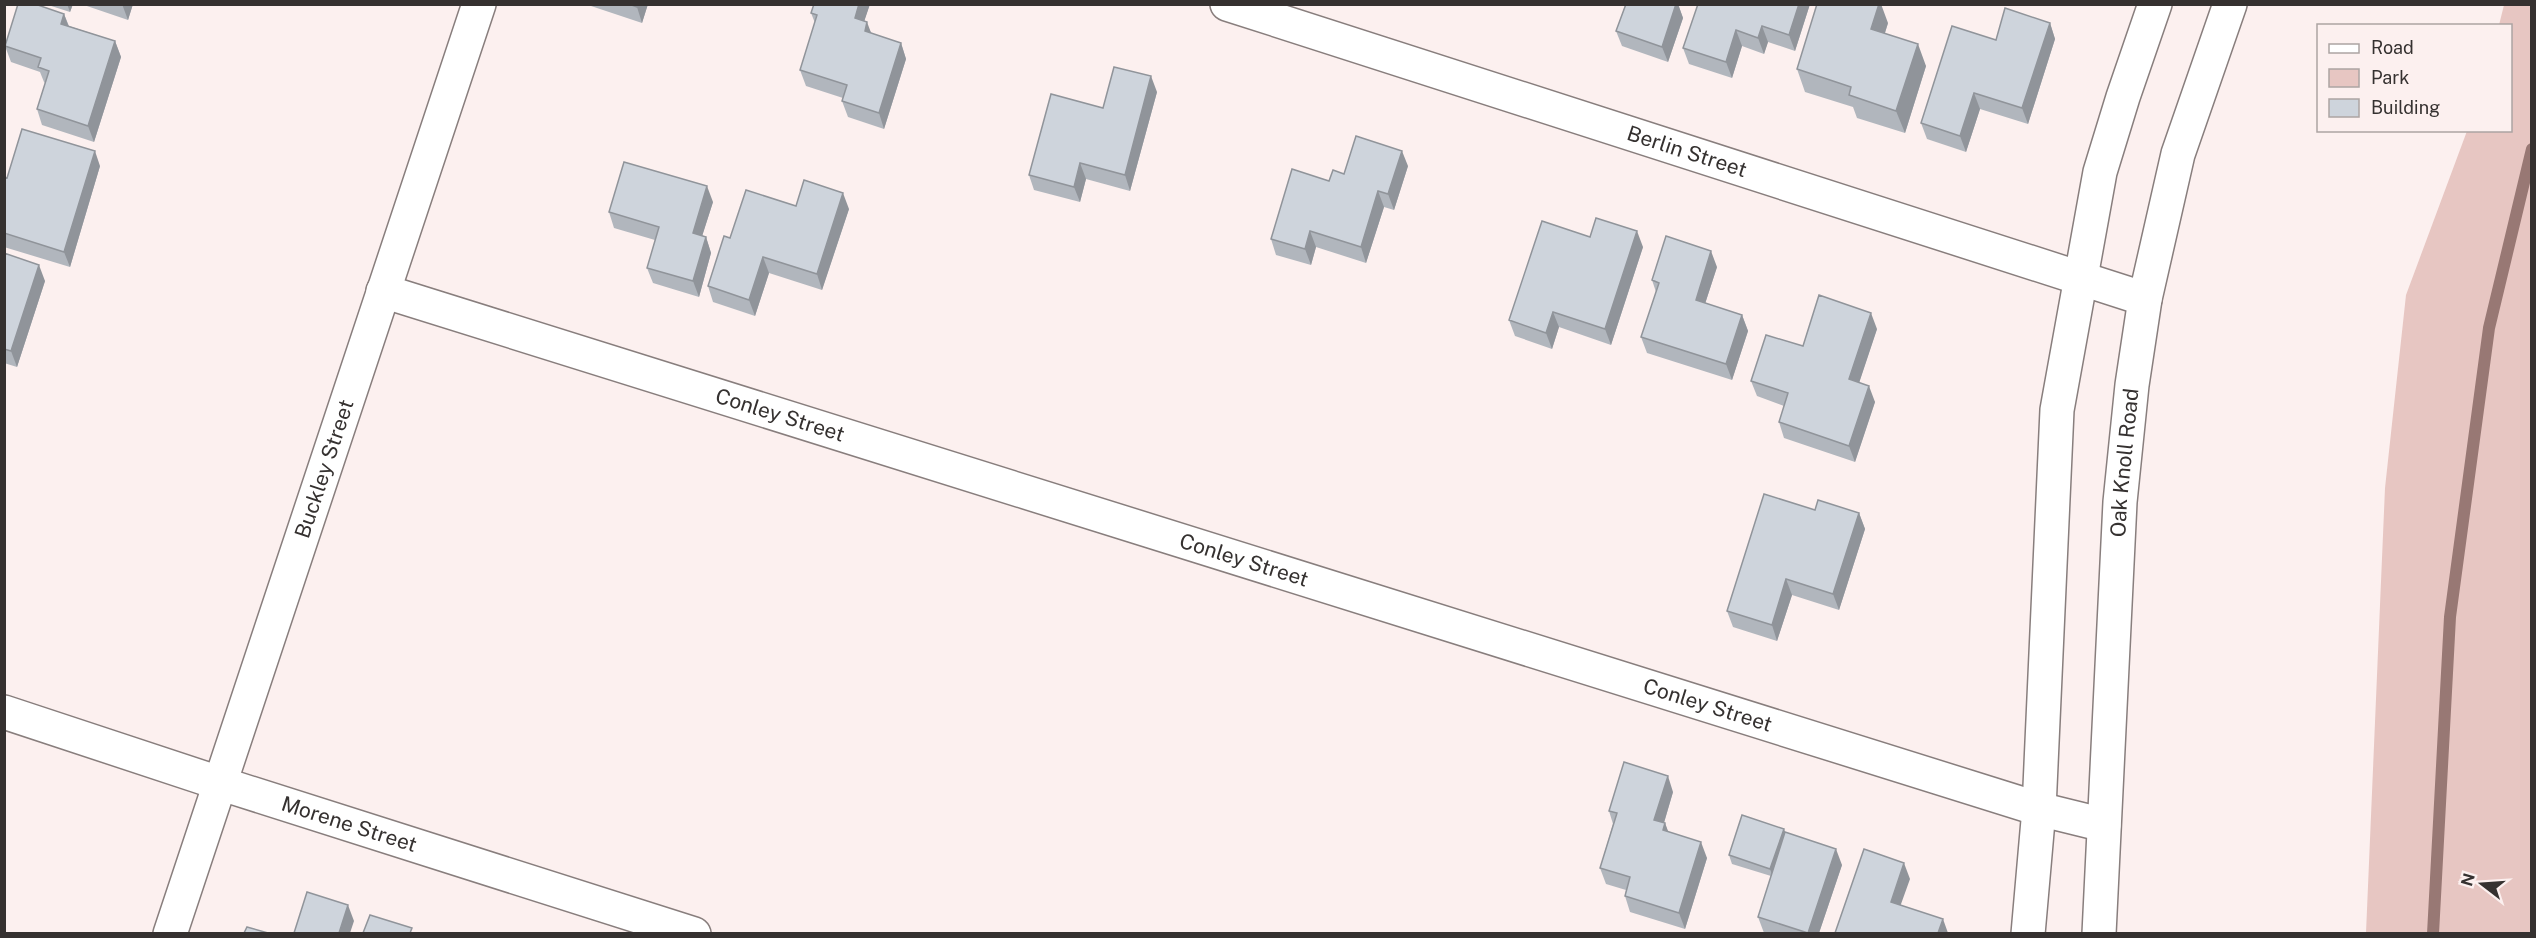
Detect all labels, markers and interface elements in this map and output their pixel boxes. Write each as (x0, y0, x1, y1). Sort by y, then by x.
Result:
legend (2317, 24, 2512, 132)
text: Road (2371, 37, 2414, 58)
text: Park (2371, 67, 2409, 88)
text: Building (2371, 97, 2440, 118)
street label: Berlin Street (1624, 120, 1750, 182)
street label: Conley Street (713, 383, 848, 447)
street label: Oak Knoll Road (2105, 387, 2144, 538)
street label: Buckley Street (289, 396, 359, 541)
street label: Conley Street (1176, 528, 1312, 592)
street label: Conley Street (1640, 673, 1775, 737)
street label: Morene Street (278, 791, 420, 857)
north arrow (2452, 854, 2512, 914)
text: N (2457, 871, 2479, 889)

